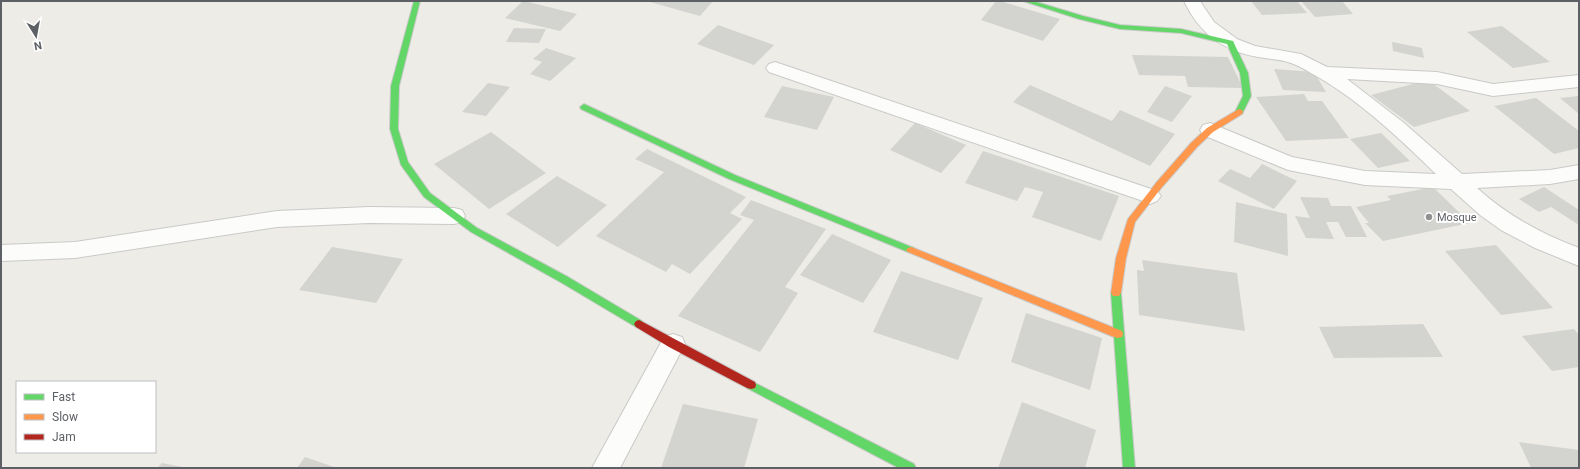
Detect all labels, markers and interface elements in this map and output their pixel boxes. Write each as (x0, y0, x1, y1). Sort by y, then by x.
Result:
north arrow (16, 16, 56, 56)
text: N (33, 38, 43, 52)
place label: Mosque (1437, 211, 1477, 224)
marker: Mosque (1424, 212, 1434, 222)
legend (16, 381, 156, 453)
text: Fast (52, 390, 75, 404)
text: Slow (52, 410, 78, 424)
text: Jam (52, 430, 76, 444)

